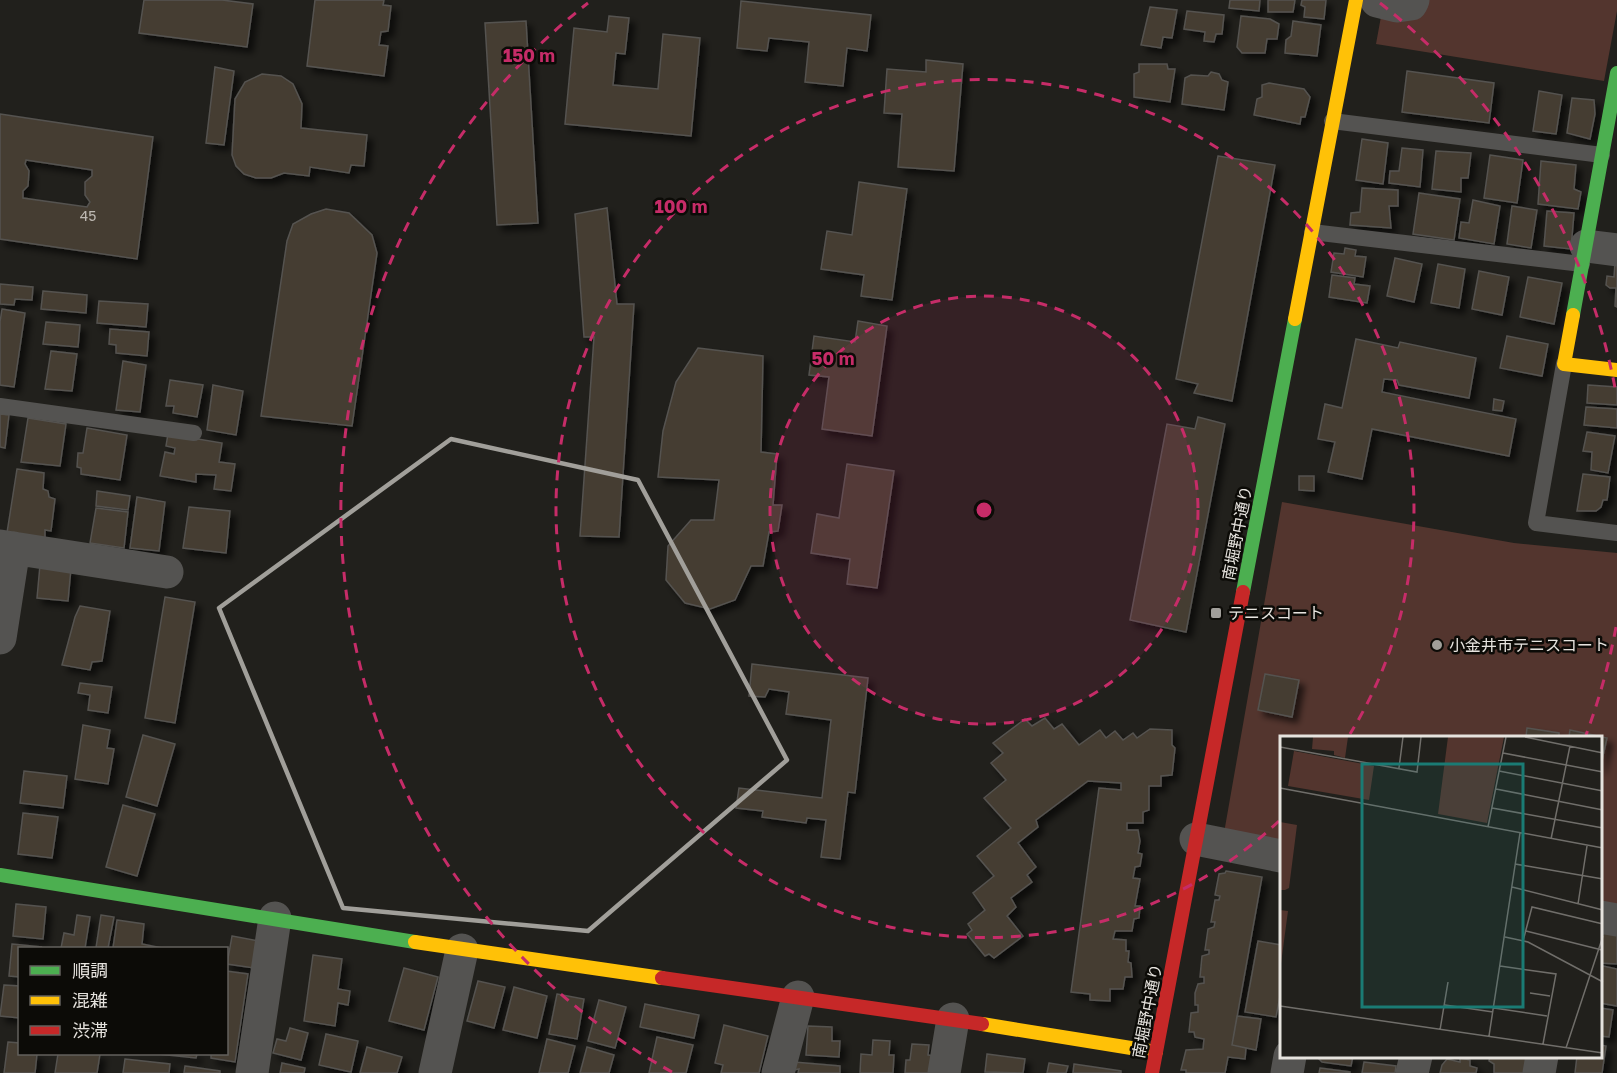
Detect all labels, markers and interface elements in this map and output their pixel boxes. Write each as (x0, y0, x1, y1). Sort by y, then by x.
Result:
text: 150 m (503, 44, 555, 66)
text: 100 m (655, 195, 707, 217)
house number: 45 (80, 207, 96, 224)
text: 50 m (812, 347, 854, 369)
street label: 南堀野中通り (1218, 484, 1256, 582)
centre of rings (974, 500, 994, 520)
place label: テニスコート (1228, 603, 1324, 623)
marker: テニスコート (1209, 606, 1223, 620)
place label: 小金井市テニスコート (1449, 635, 1609, 655)
marker: 小金井市テニスコート (1430, 638, 1444, 652)
inset map (1280, 736, 1602, 1058)
legend (18, 947, 228, 1055)
text: 順調 (72, 959, 108, 981)
street label: 南堀野中通り (1128, 962, 1166, 1060)
text: 混雑 (72, 989, 108, 1011)
text: 渋滞 (72, 1019, 108, 1041)

